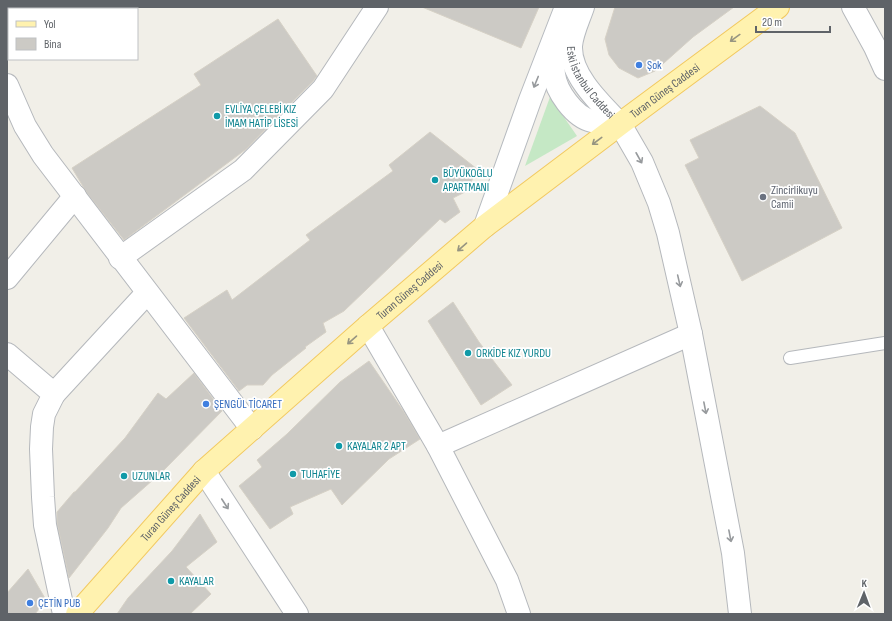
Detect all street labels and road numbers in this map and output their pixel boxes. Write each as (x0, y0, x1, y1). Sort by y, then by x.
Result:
street label: Eski İstanbul Caddesi (563, 46, 618, 122)
street label: Turan Güneş Caddesi (627, 60, 703, 122)
street label: Turan Güneş Caddesi (373, 258, 446, 323)
street label: Turan Güneş Caddesi (137, 473, 204, 545)

